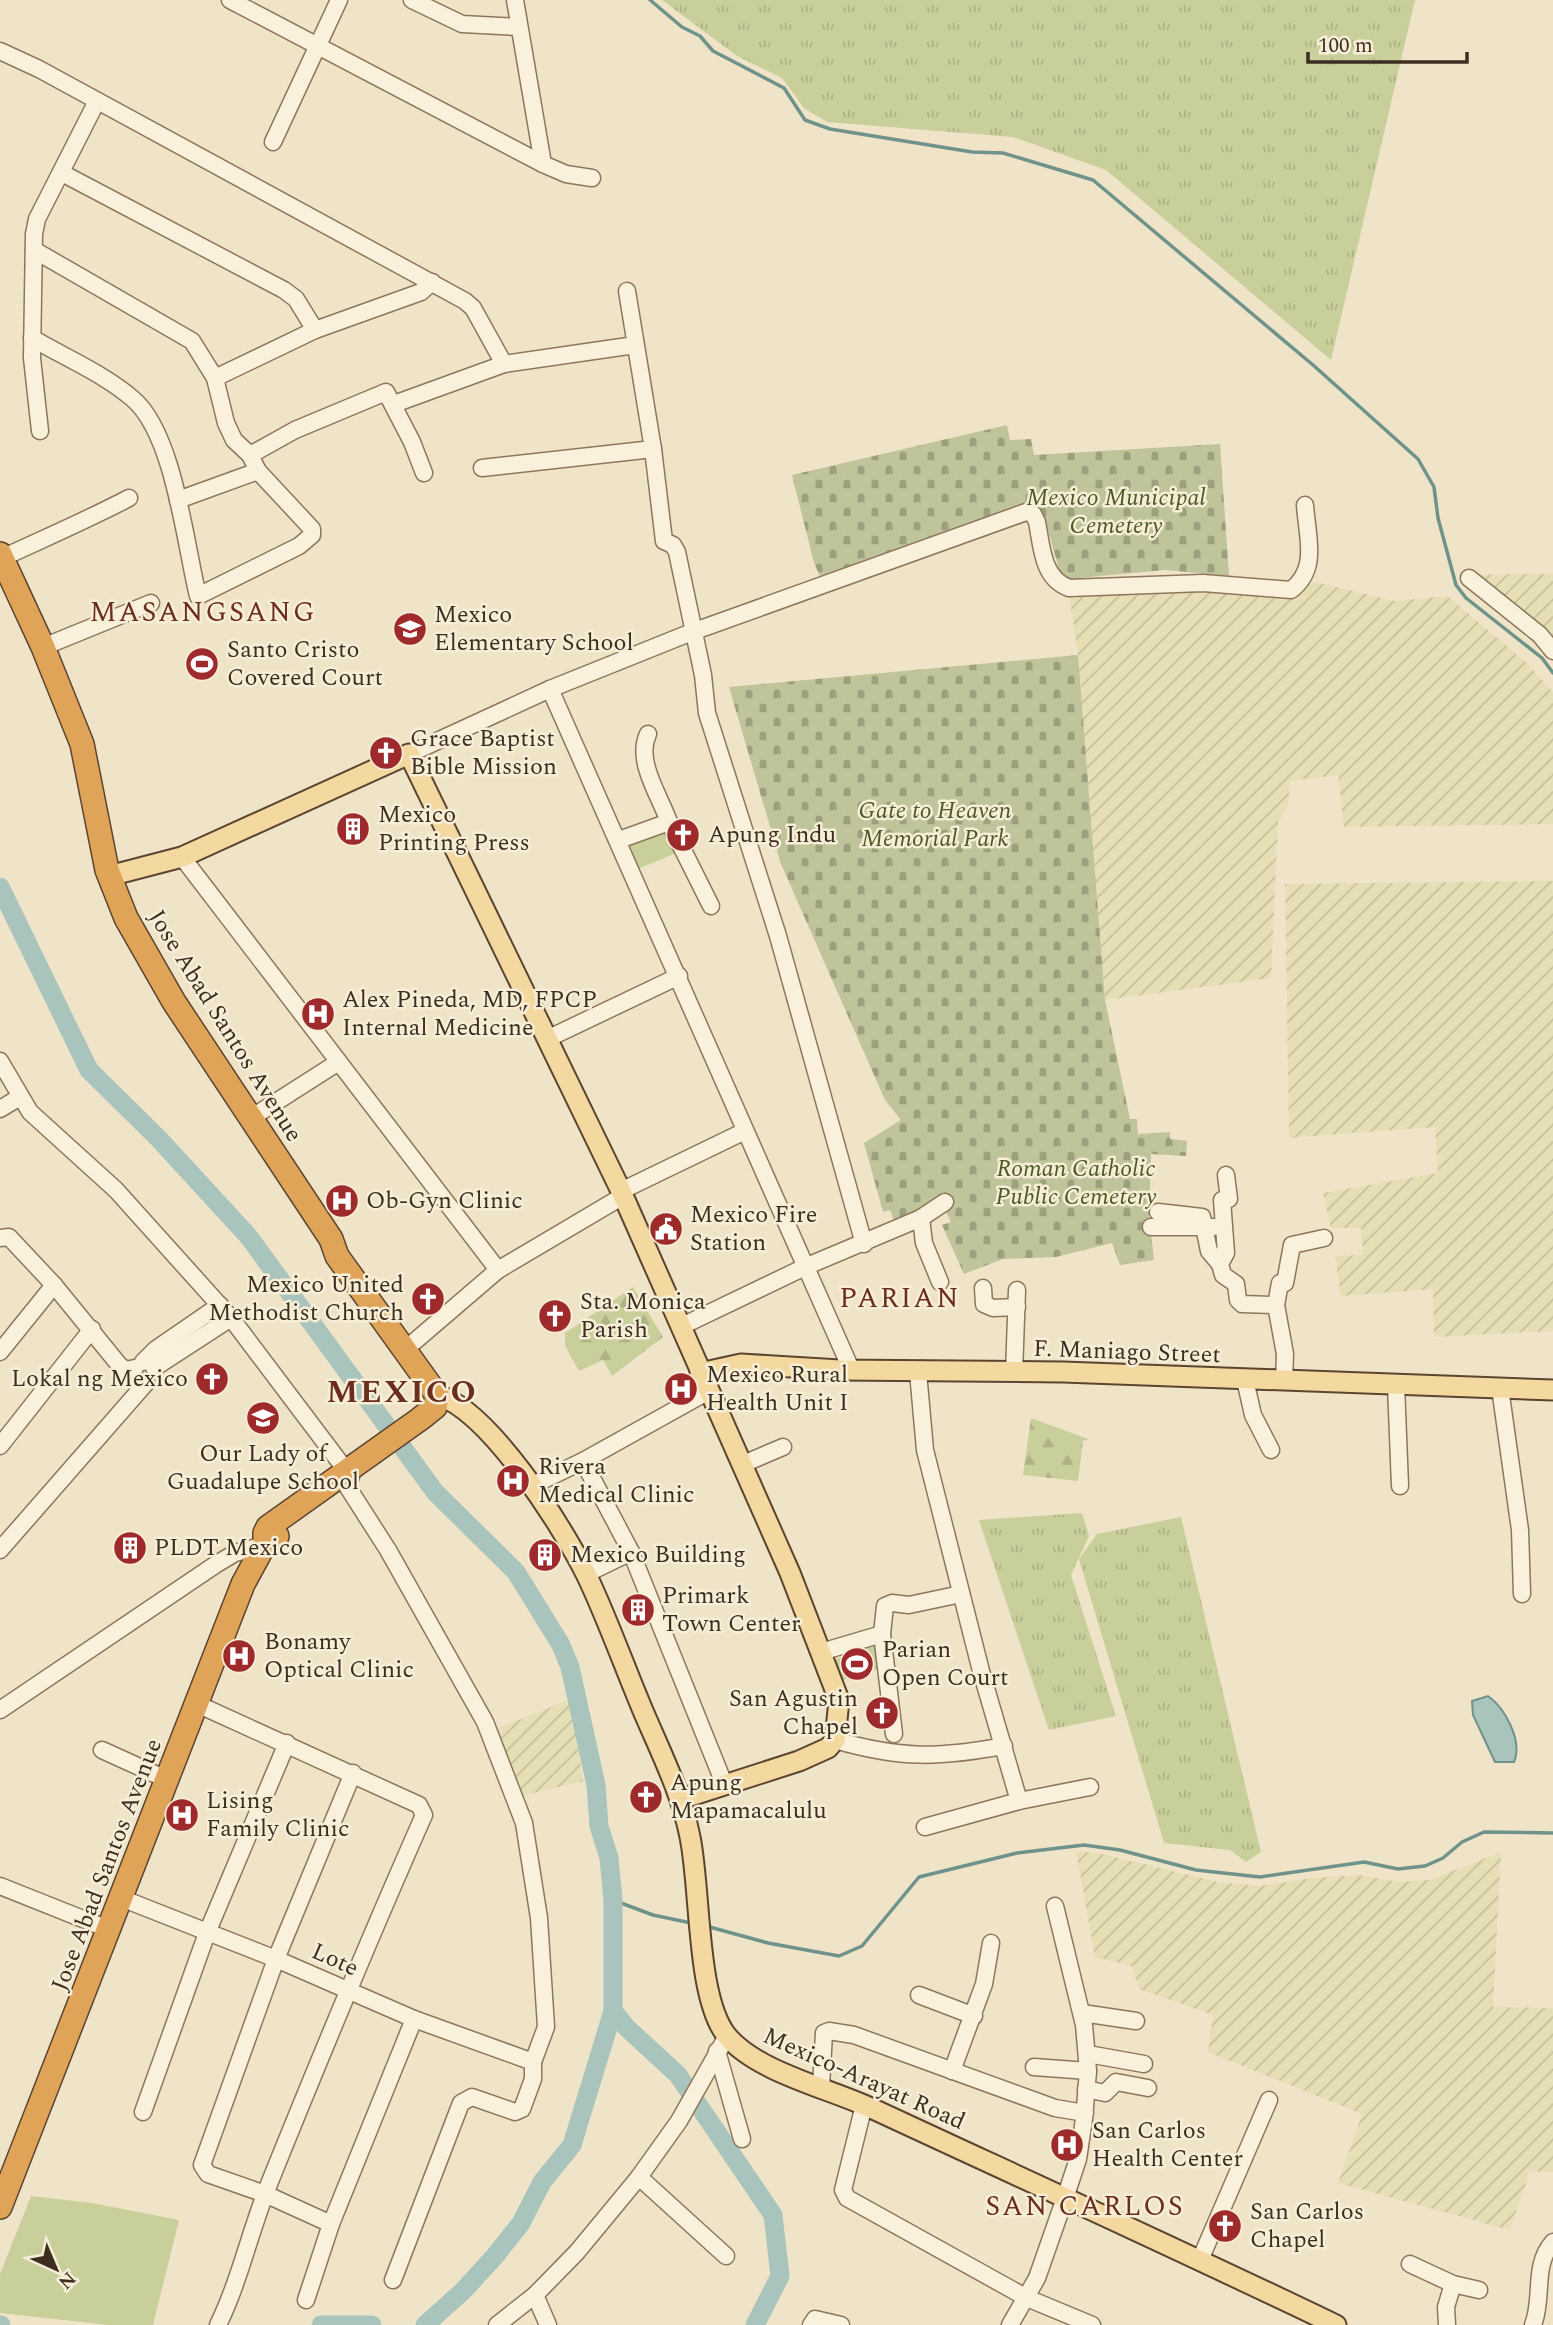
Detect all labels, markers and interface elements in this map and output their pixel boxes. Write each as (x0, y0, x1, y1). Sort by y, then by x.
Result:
scale bar (1308, 21, 1467, 65)
text: 100 m (1318, 30, 1373, 62)
park label: Mexico Municipal Cemetery (1026, 480, 1206, 544)
district label: MASANGSANG (90, 591, 316, 634)
place label: Mexico Elementary School (434, 597, 634, 661)
school or university icon: Mexico Elementary School (391, 610, 429, 648)
place label: Santo Cristo Covered Court (227, 632, 383, 696)
sports icon: Santo Cristo Covered Court (183, 645, 221, 683)
place label: Grace Baptist Bible Mission (410, 721, 557, 785)
church icon: Grace Baptist Bible Mission (367, 734, 405, 772)
park label: Gate to Heaven Memorial Park (859, 793, 1012, 857)
place label: Mexico Printing Press (378, 797, 530, 861)
building icon: Mexico Printing Press (334, 810, 372, 848)
church icon: Apung Indu (664, 816, 702, 854)
place label: Apung Indu (708, 817, 836, 853)
street label: Jose Abad Santos Avenue (139, 903, 311, 1149)
place label: Alex Pineda, MD, FPCP Internal Medicine (342, 982, 597, 1046)
hospital icon: Alex Pineda, MD, FPCP Internal Medicine (299, 995, 337, 1033)
park label: Roman Catholic Public Cemetery (996, 1151, 1157, 1215)
hospital icon: Ob-Gyn Clinic (323, 1182, 361, 1220)
place label: Ob-Gyn Clinic (366, 1183, 523, 1219)
place label: Mexico Fire Station (690, 1197, 817, 1261)
public building icon: Mexico Fire Station (647, 1210, 685, 1248)
place label: Mexico United Methodist Church (208, 1267, 404, 1331)
district label: PARIAN (839, 1277, 961, 1320)
church icon: Mexico United Methodist Church (409, 1280, 447, 1318)
place label: Sta. Monica Parish (580, 1284, 706, 1348)
church icon: Sta. Monica Parish (536, 1297, 574, 1335)
street label: F. Maniago Street (1033, 1331, 1221, 1373)
place label: Mexico Rural Health Unit I (706, 1357, 848, 1421)
church icon: Lokal ng Mexico (193, 1360, 231, 1398)
place label: Lokal ng Mexico (11, 1361, 188, 1397)
district label: MEXICO (326, 1368, 478, 1417)
hospital icon: Mexico Rural Health Unit I (662, 1370, 700, 1408)
school or university icon: Our Lady of Guadalupe School (244, 1399, 282, 1437)
place label: Our Lady of Guadalupe School (167, 1436, 359, 1500)
place label: Rivera Medical Clinic (538, 1449, 695, 1513)
hospital icon: Rivera Medical Clinic (494, 1462, 532, 1500)
building icon: PLDT Mexico (111, 1529, 149, 1567)
place label: PLDT Mexico (154, 1530, 303, 1566)
building icon: Mexico Building (526, 1536, 564, 1574)
place label: Mexico Building (570, 1537, 746, 1573)
place label: Primark Town Center (662, 1578, 801, 1642)
building icon: Primark Town Center (619, 1591, 657, 1629)
place label: Bonamy Optical Clinic (264, 1624, 414, 1688)
place label: Parian Open Court (882, 1632, 1009, 1696)
hospital icon: Bonamy Optical Clinic (220, 1637, 258, 1675)
sports icon: Parian Open Court (838, 1645, 876, 1683)
place label: San Agustin Chapel (729, 1681, 858, 1745)
church icon: San Agustin Chapel (863, 1694, 901, 1732)
street label: Jose Abad Santos Avenue (42, 1733, 172, 1997)
place label: Apung Mapamacalulu (670, 1765, 827, 1829)
church icon: Apung Mapamacalulu (627, 1778, 665, 1816)
place label: Lising Family Clinic (206, 1783, 349, 1847)
hospital icon: Lising Family Clinic (163, 1796, 201, 1834)
street label: Lote (306, 1934, 364, 1986)
street label: Mexico-Arayat Road (757, 2018, 971, 2140)
place label: San Carlos Health Center (1092, 2113, 1243, 2177)
hospital icon: San Carlos Health Center (1048, 2126, 1086, 2164)
district label: SAN CARLOS (985, 2185, 1185, 2228)
place label: San Carlos Chapel (1250, 2194, 1364, 2258)
church icon: San Carlos Chapel (1206, 2207, 1244, 2245)
north arrow (21, 2234, 91, 2304)
text: N (51, 2264, 82, 2296)

